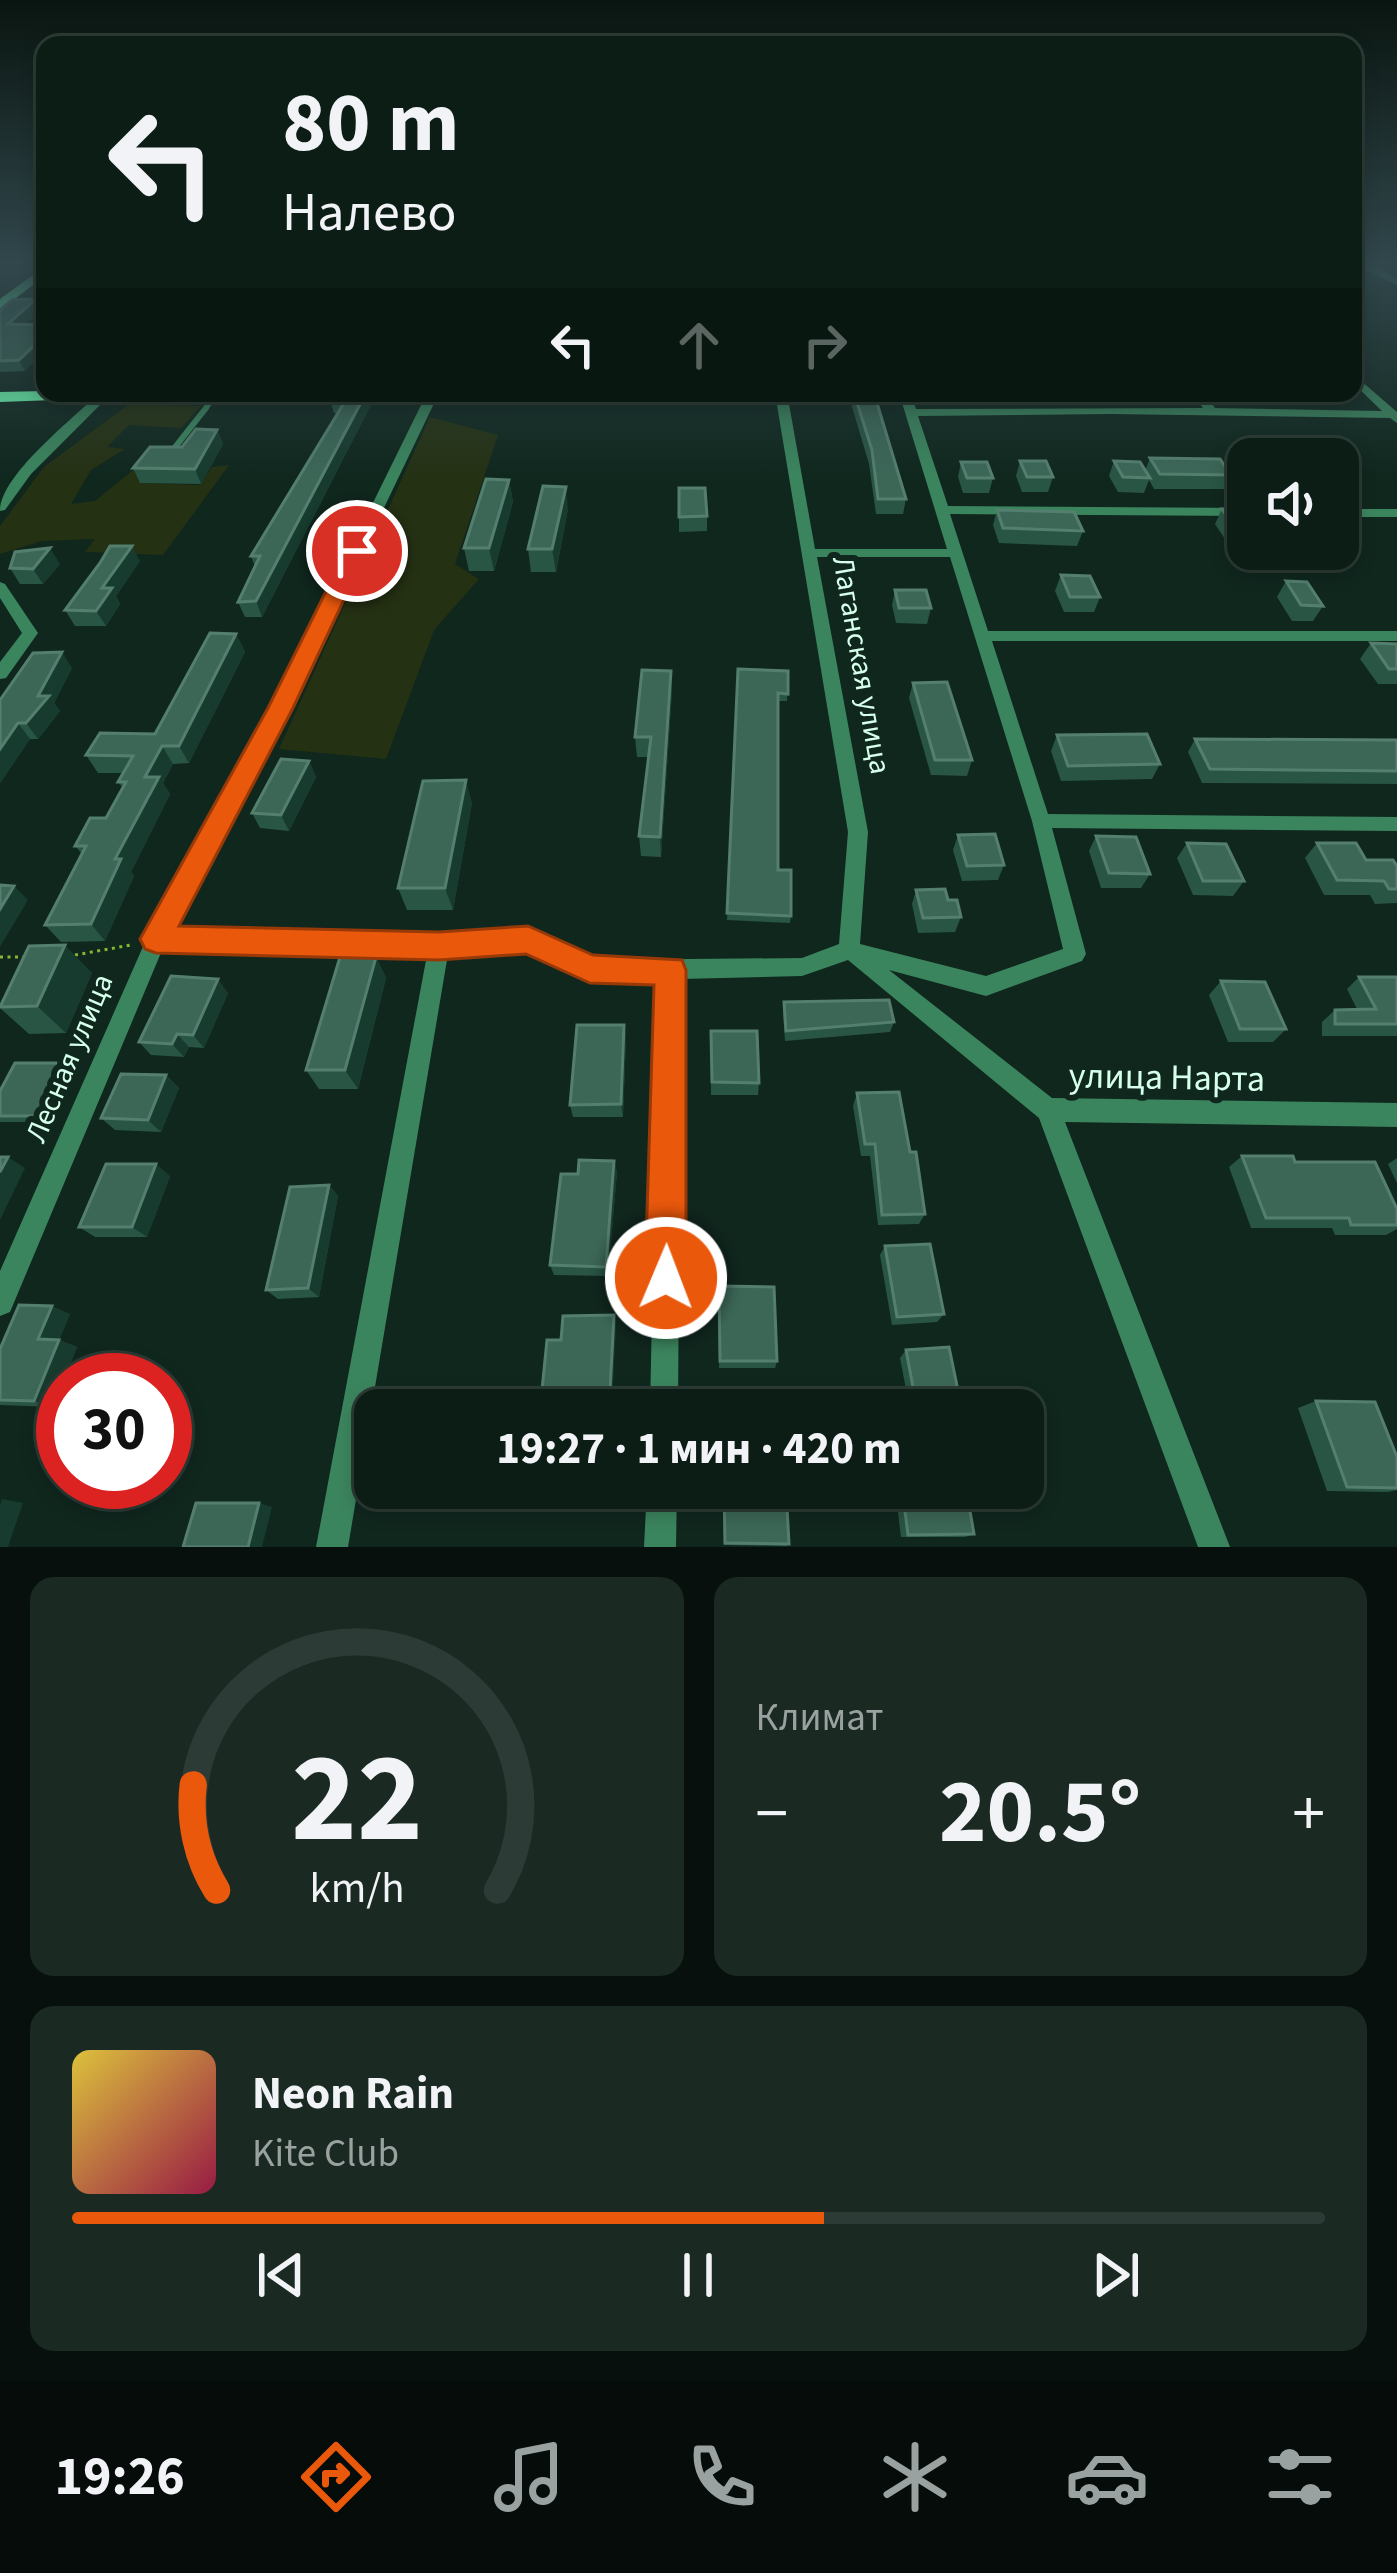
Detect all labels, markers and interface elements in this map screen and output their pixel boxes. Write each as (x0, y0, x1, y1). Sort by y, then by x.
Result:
text: 80 m (282, 64, 460, 184)
icon: left (84, 84, 240, 240)
text: Налево (282, 175, 457, 252)
icon: left (540, 312, 606, 378)
icon: ahead (666, 312, 732, 378)
icon: right (792, 312, 858, 378)
map controls (1227, 438, 1359, 570)
button: sound (1227, 438, 1359, 570)
pin (306, 500, 408, 602)
icon: arrive (324, 518, 390, 584)
street label: Лаганская улица (821, 553, 902, 778)
street label: Лесная улица (15, 967, 124, 1149)
street label: улица Нарта (1068, 1050, 1266, 1105)
position arrow (603, 1215, 729, 1341)
speed limit sign: 30 (36, 1353, 192, 1509)
text: 19:27 · 1 мин · 420 m (496, 1417, 902, 1481)
text: Климат (756, 1690, 883, 1746)
text: 22 (291, 1711, 423, 1889)
text: 20.5° (939, 1749, 1141, 1877)
text: − (756, 1767, 788, 1861)
text: + (1292, 1767, 1325, 1861)
text: km/h (309, 1857, 404, 1918)
text: Neon Rain (252, 2062, 454, 2126)
text: Kite Club (252, 2126, 399, 2182)
icon: previous (248, 2242, 314, 2308)
icon: pause (665, 2242, 731, 2308)
icon: next (1083, 2242, 1149, 2308)
icon: directions (294, 2435, 378, 2519)
icon: music (487, 2435, 571, 2519)
icon: phone (680, 2435, 764, 2519)
icon: climate (873, 2435, 957, 2519)
icon: car (1065, 2435, 1149, 2519)
icon: filters (1258, 2435, 1342, 2519)
text: 19:26 (54, 2439, 185, 2516)

